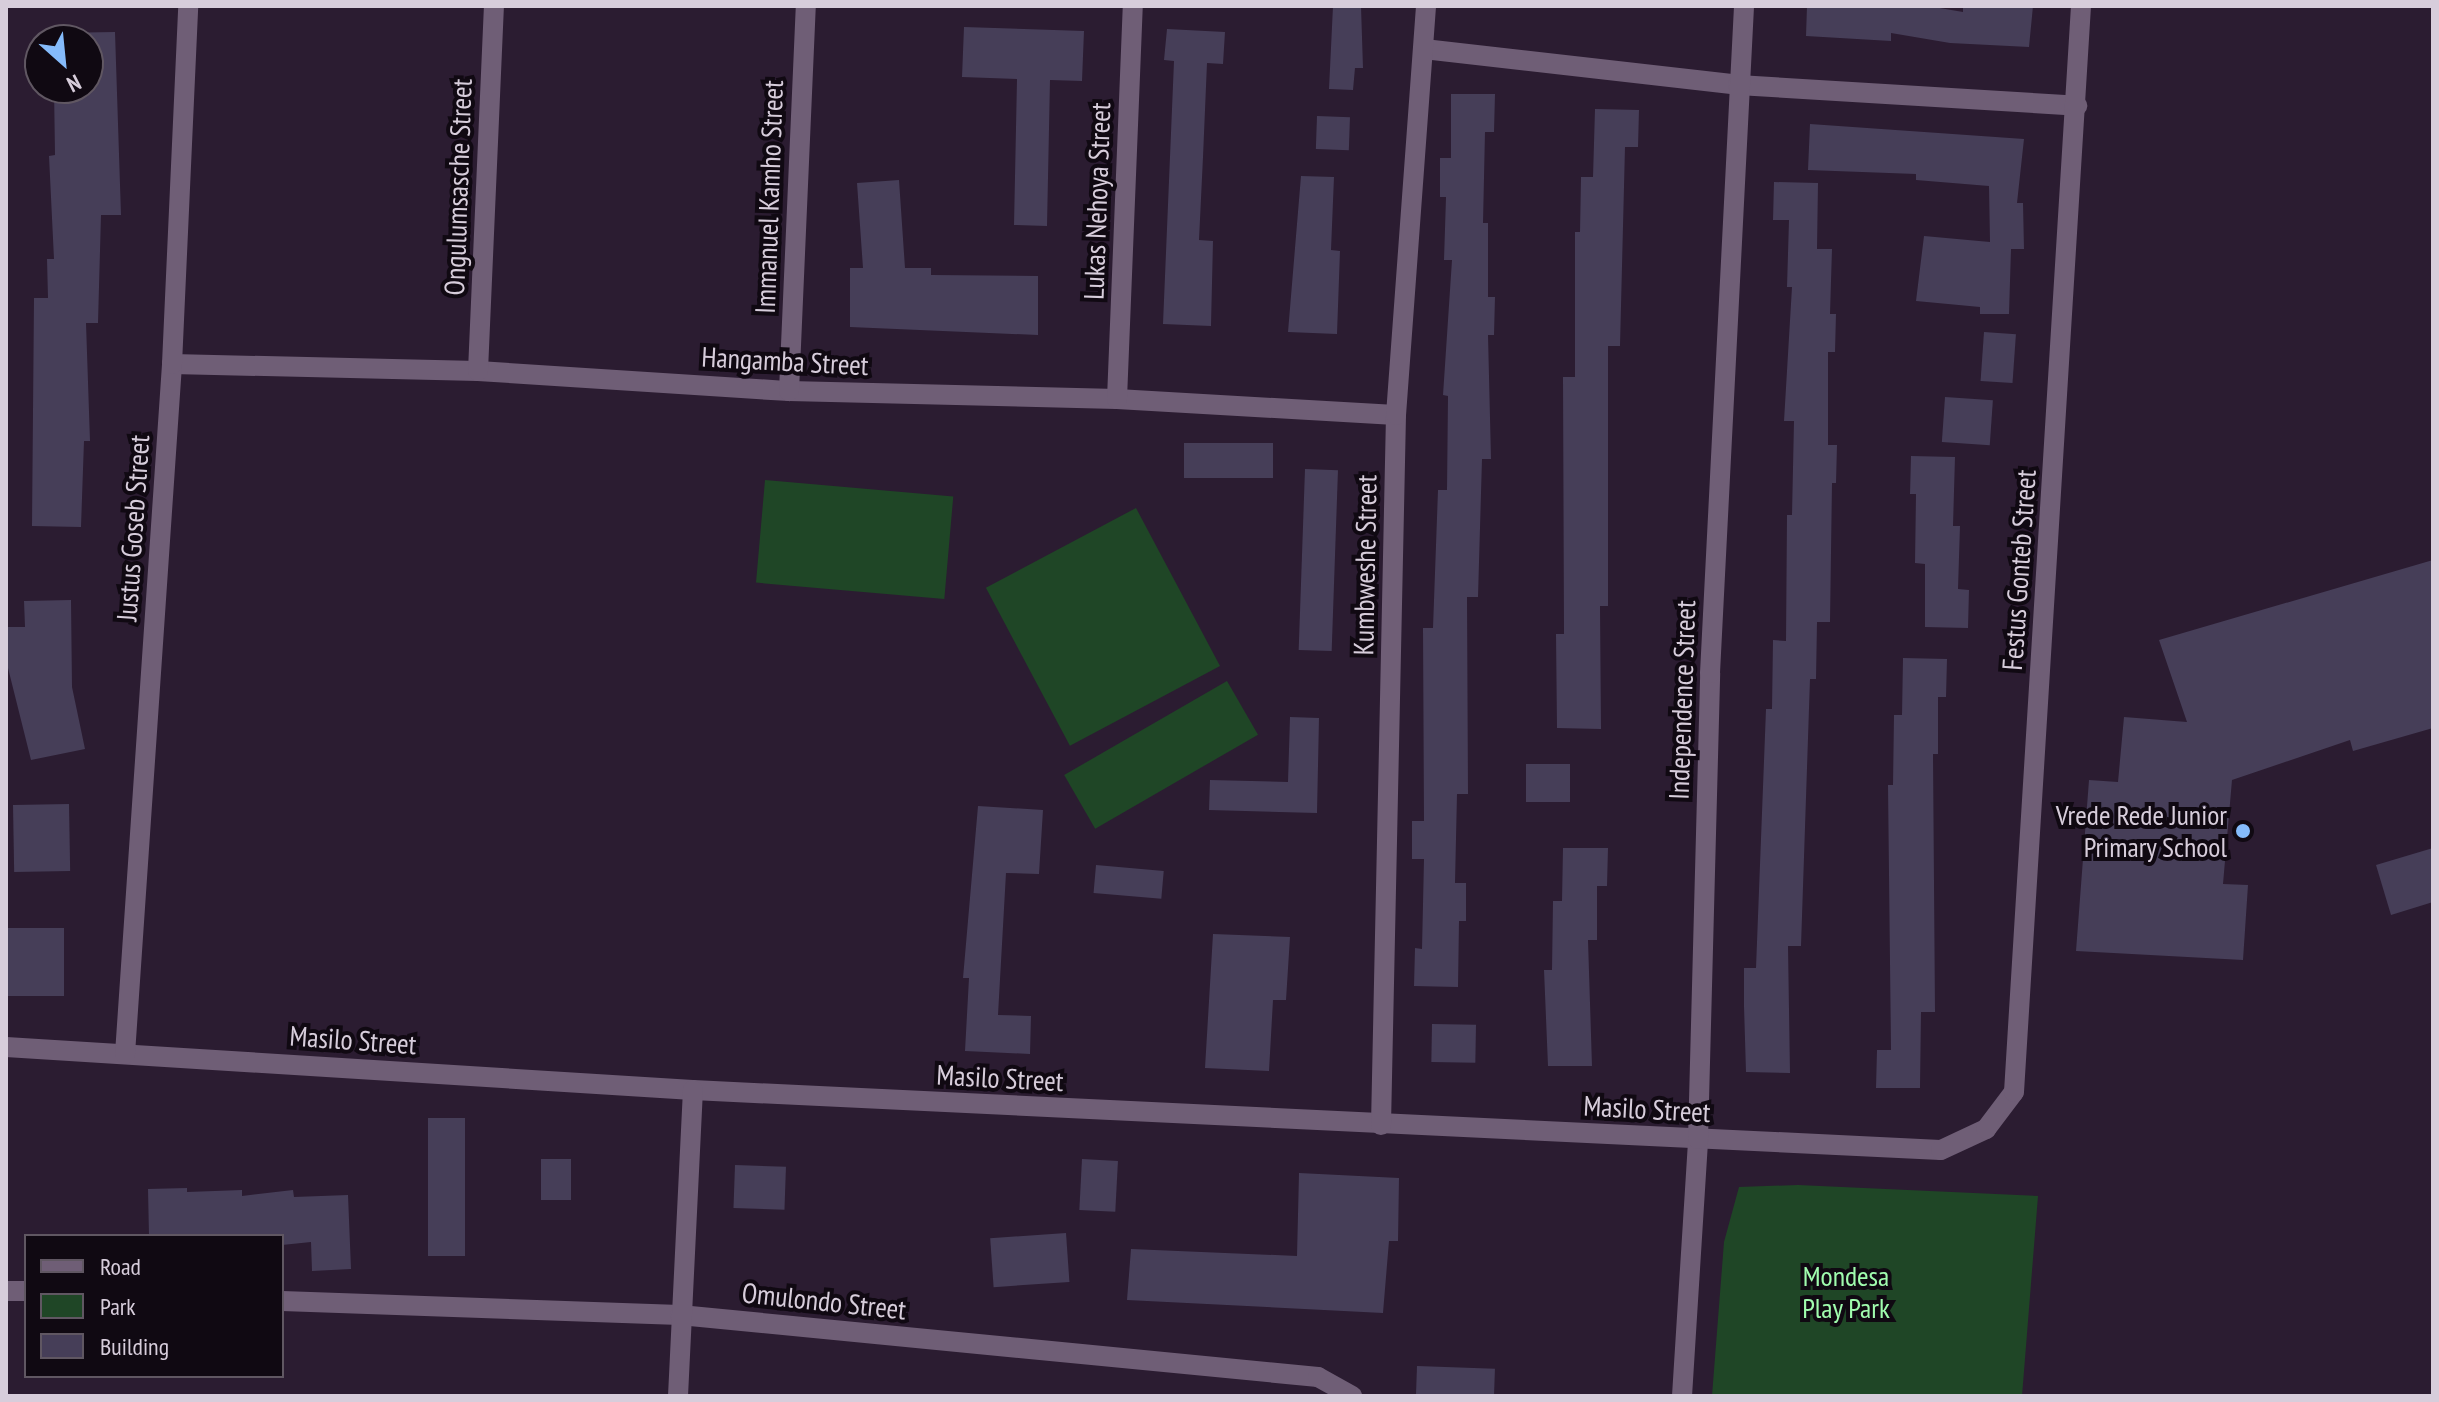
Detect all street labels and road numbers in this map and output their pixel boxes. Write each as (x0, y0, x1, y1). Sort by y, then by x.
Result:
street label: Ongulumsasche Street (437, 78, 479, 296)
street label: Immanuel Kamho Street (748, 80, 790, 314)
street label: Lukas Nehoya Street (1077, 102, 1117, 300)
street label: Hangamba Street (701, 340, 869, 382)
street label: Justus Goseb Street (110, 434, 156, 622)
street label: Festus Gonteb Street (1995, 469, 2043, 671)
street label: Kumbweshe Street (1347, 474, 1383, 656)
street label: Independence Street (1662, 600, 1702, 800)
street label: Masilo Street (288, 1019, 418, 1061)
street label: Masilo Street (936, 1058, 1064, 1098)
street label: Masilo Street (1583, 1089, 1711, 1129)
street label: Omulondo Street (740, 1276, 908, 1326)

